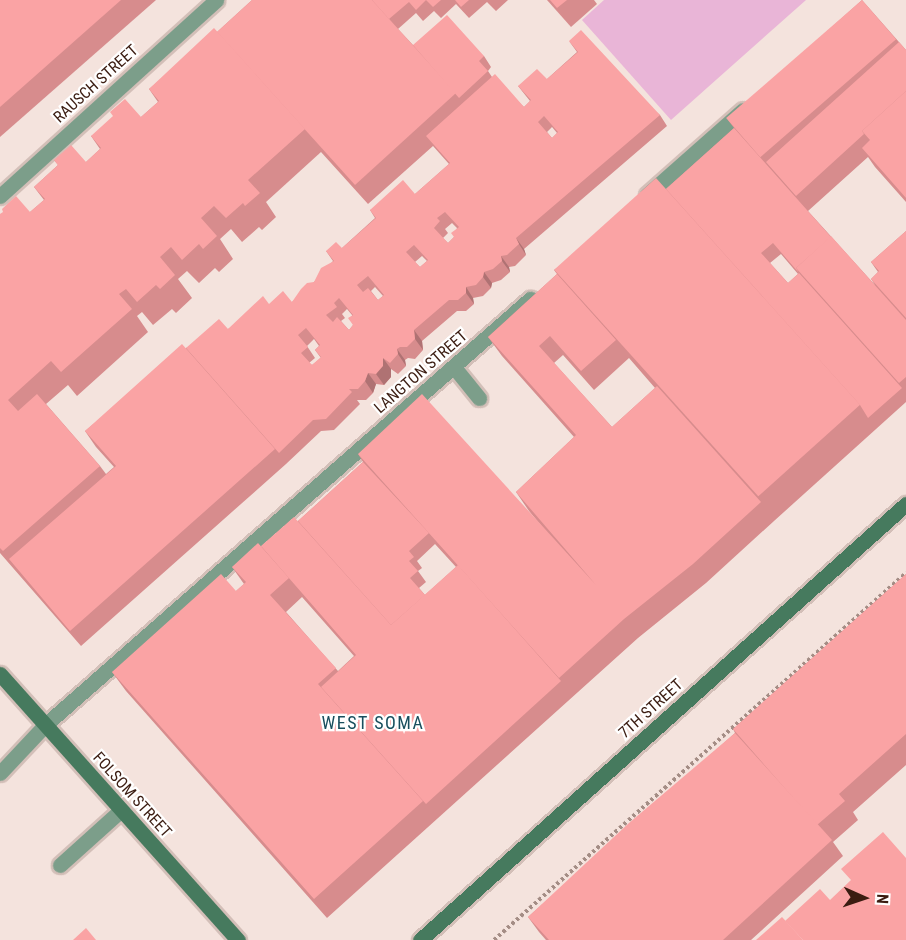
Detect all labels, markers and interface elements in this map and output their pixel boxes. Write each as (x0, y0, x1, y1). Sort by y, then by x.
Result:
street label: RAUSCH STREET (50, 41, 142, 127)
street label: LANGTON STREET (370, 326, 472, 418)
street label: 7TH STREET (615, 675, 687, 743)
district label: WEST SOMA (321, 712, 425, 734)
street label: FOLSOM STREET (89, 748, 175, 842)
north arrow (834, 868, 894, 928)
text: N (873, 894, 892, 904)

